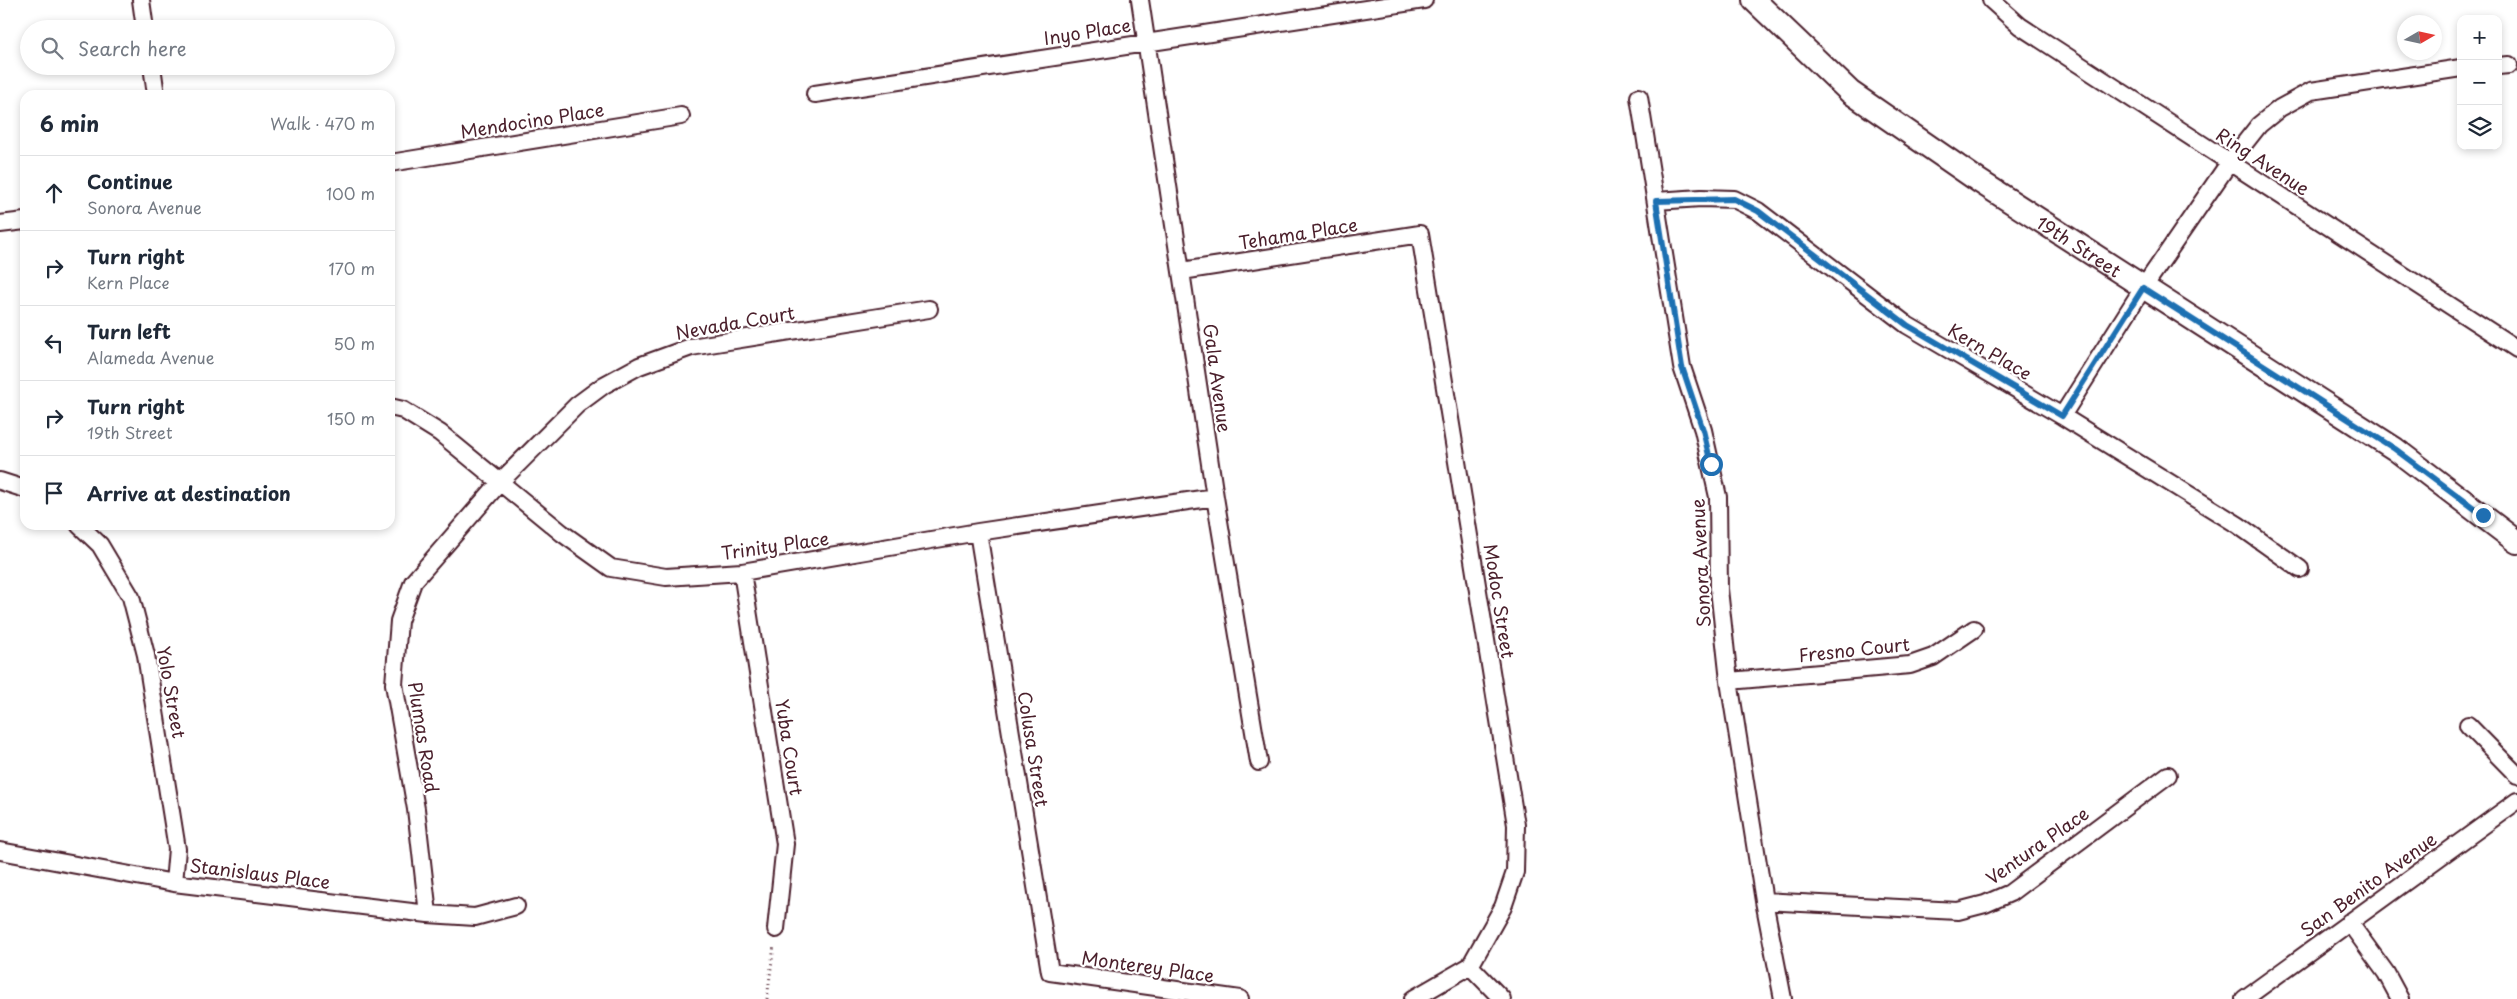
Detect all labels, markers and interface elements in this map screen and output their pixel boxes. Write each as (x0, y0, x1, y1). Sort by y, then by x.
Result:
street label: Inyo Place (1041, 11, 1133, 51)
north arrow (2397, 15, 2442, 60)
map controls (2457, 15, 2502, 150)
button: + (2457, 15, 2502, 60)
search box (20, 20, 395, 75)
icon: search (38, 34, 66, 62)
text: Search here (78, 34, 187, 62)
button: − (2457, 60, 2502, 105)
street label: Mendocino Place (458, 95, 606, 145)
button: layers (2457, 105, 2502, 150)
text: 6 min (40, 107, 99, 139)
text: Walk · 470 m (270, 111, 375, 135)
street label: Ring Avenue (2211, 121, 2315, 201)
text: Continue (87, 167, 173, 195)
icon: ahead (40, 179, 68, 207)
text: 100 m (326, 181, 375, 205)
text: Sonora Avenue (87, 195, 202, 219)
street label: 19th Street (2032, 208, 2127, 283)
street label: Tehama Place (1237, 210, 1359, 256)
text: Turn right (87, 242, 185, 270)
icon: right (40, 254, 68, 282)
text: 170 m (329, 256, 375, 280)
text: Kern Place (87, 270, 169, 294)
street label: Nevada Court (673, 298, 797, 346)
street label: Kern Place (1943, 316, 2037, 386)
text: Turn left (87, 317, 171, 345)
street label: Gala Avenue (1197, 322, 1239, 434)
icon: left (40, 329, 68, 357)
text: 50 m (334, 331, 375, 355)
text: Alameda Avenue (87, 345, 214, 369)
text: Turn right (87, 392, 185, 420)
icon: right (40, 404, 68, 432)
text: 150 m (327, 406, 375, 430)
text: 19th Street (87, 420, 173, 444)
route start (1700, 453, 1723, 476)
icon: arrive (40, 479, 68, 507)
text: Arrive at destination (87, 479, 291, 507)
street label: Sonora Avenue (1683, 498, 1717, 628)
route end (2472, 504, 2495, 527)
street label: Trinity Place (719, 524, 831, 566)
street label: Modoc Street (1478, 542, 1522, 660)
street label: Fresno Court (1797, 630, 1911, 668)
street label: Yolo Street (151, 644, 193, 740)
street label: Plumas Road (402, 679, 446, 795)
street label: Colusa Street (1012, 689, 1056, 809)
street label: Yuba Court (769, 697, 811, 797)
street label: Ventura Place (1980, 799, 2094, 891)
street label: San Benito Avenue (2294, 825, 2442, 943)
street label: Stanislaus Place (188, 851, 332, 895)
street label: Monterey Place (1080, 943, 1216, 989)

